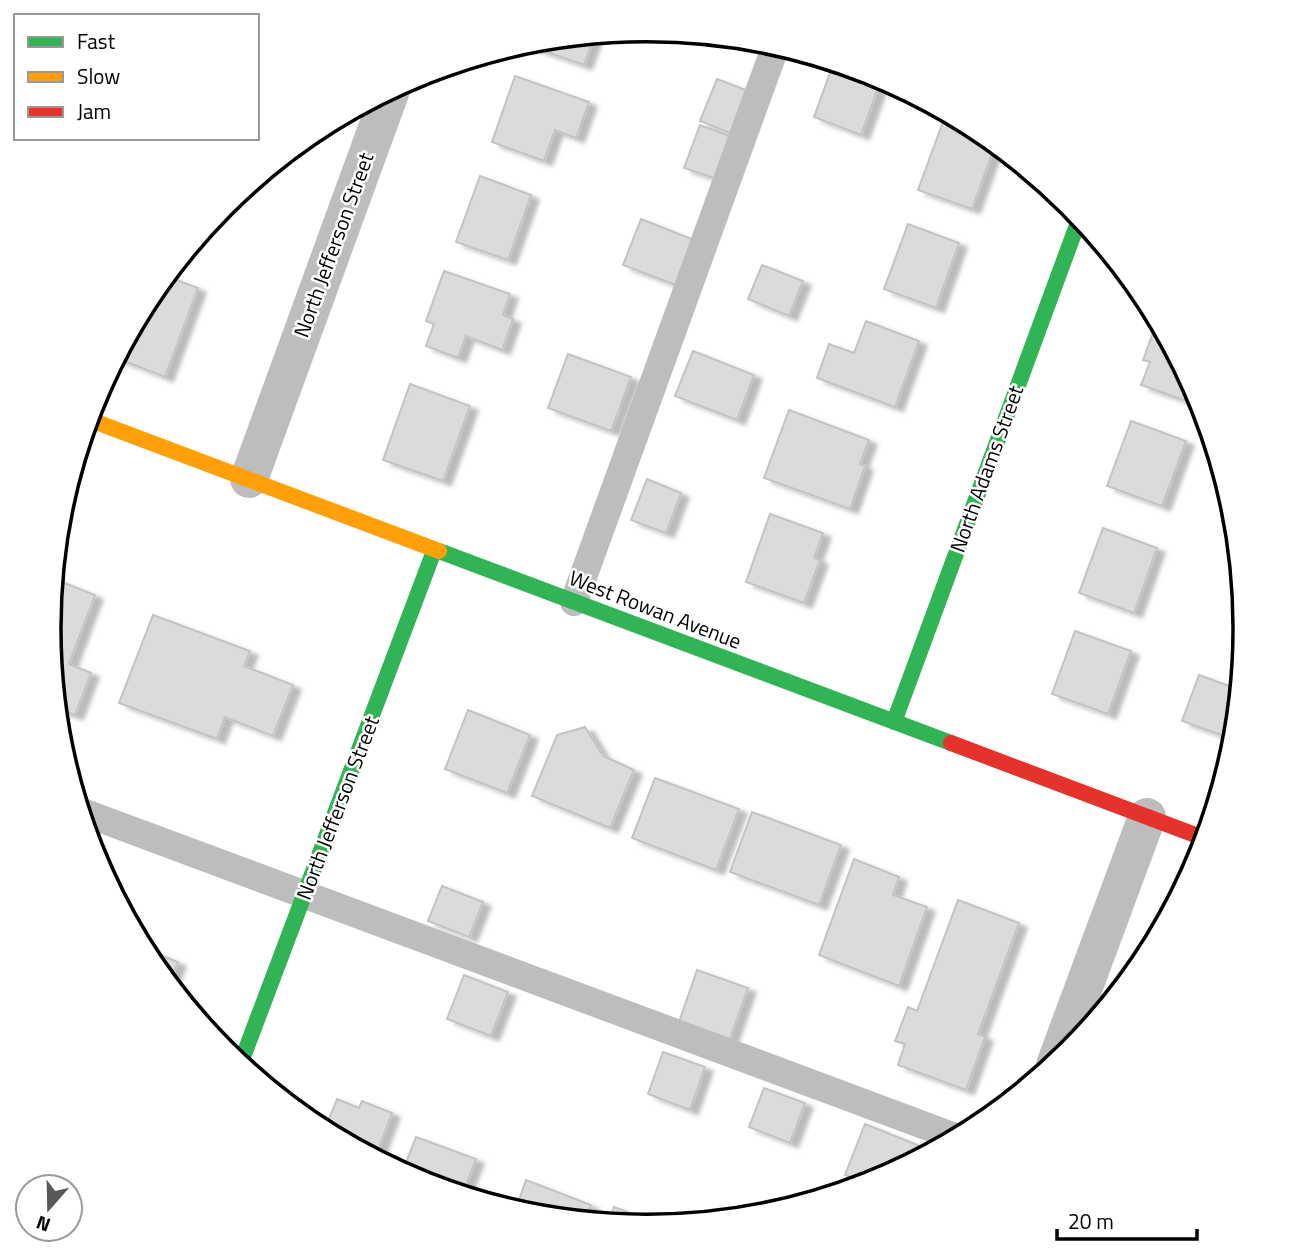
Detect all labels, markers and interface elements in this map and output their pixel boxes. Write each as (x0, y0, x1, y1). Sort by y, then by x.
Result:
legend (14, 14, 259, 140)
text: Fast (77, 25, 116, 57)
text: Slow (77, 60, 120, 92)
text: Jam (77, 95, 111, 127)
street label: North Jefferson Street (285, 147, 382, 342)
street label: North Adams Street (941, 380, 1031, 557)
street label: West Rowan Avenue (565, 561, 746, 657)
street label: North Jefferson Street (287, 710, 387, 904)
north arrow (14, 1173, 84, 1243)
scale bar (1057, 1198, 1197, 1242)
text: 20 m (1068, 1205, 1114, 1237)
text: N (32, 1209, 54, 1240)

